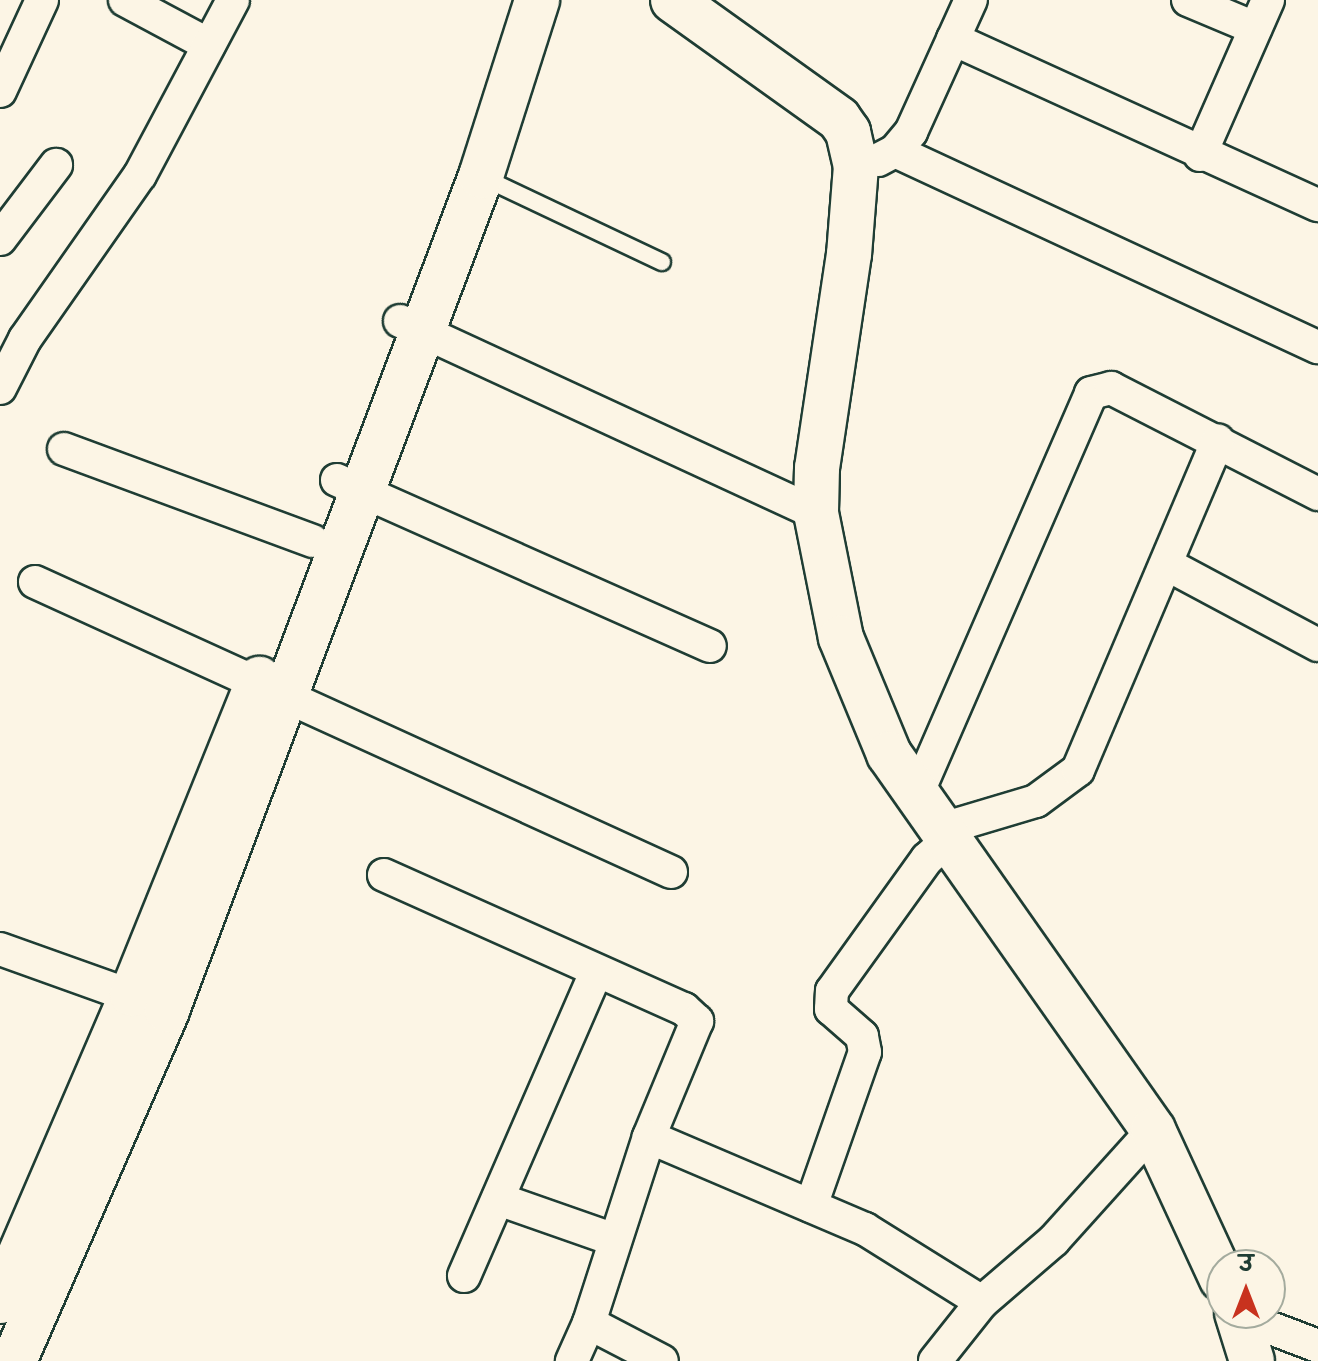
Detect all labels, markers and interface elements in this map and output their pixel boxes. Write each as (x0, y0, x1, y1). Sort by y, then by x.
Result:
north arrow (1206, 1249, 1286, 1329)
text: उ (1239, 1254, 1253, 1280)

